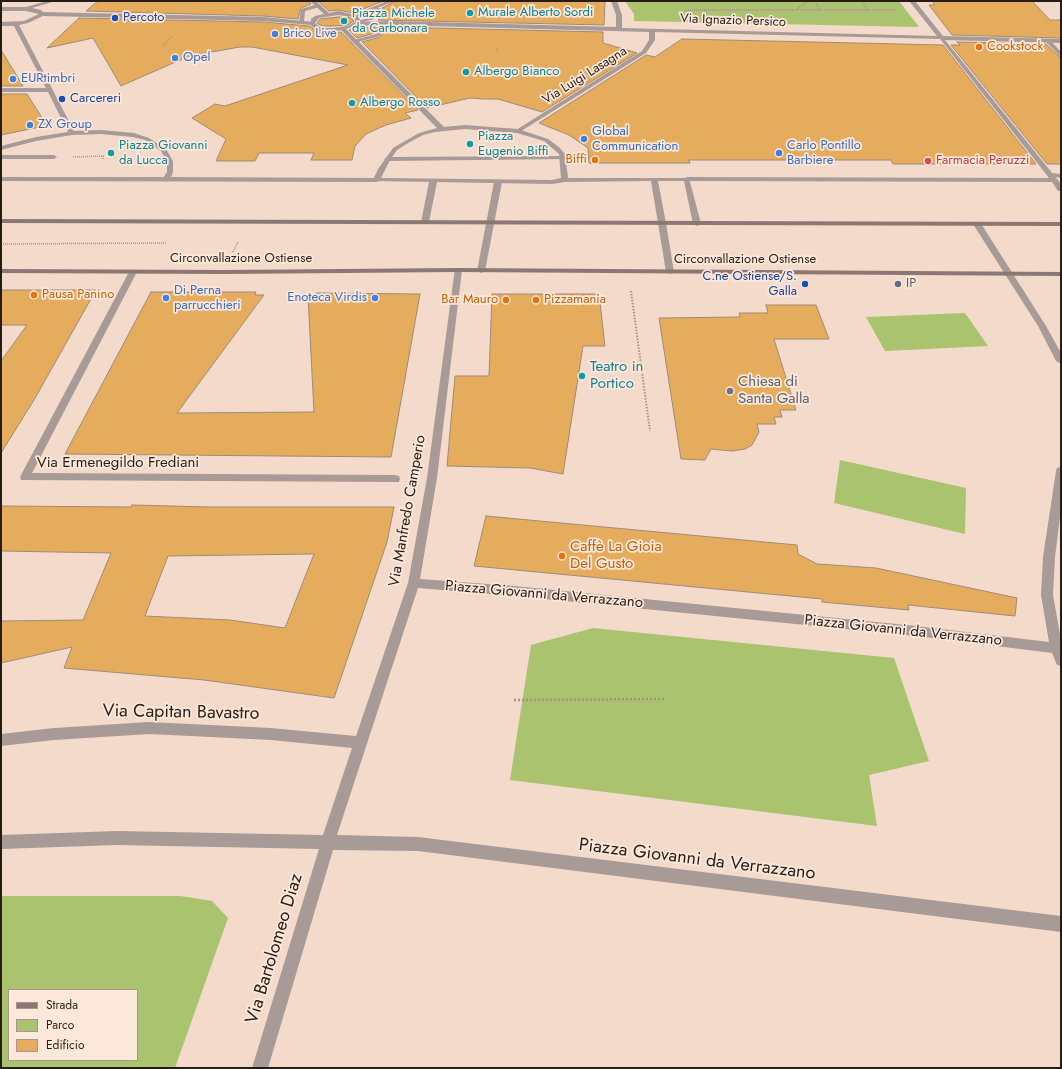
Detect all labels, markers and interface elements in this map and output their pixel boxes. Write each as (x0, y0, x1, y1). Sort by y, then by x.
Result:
place label: Murale Alberto Sordi (478, 5, 593, 21)
place label: Piazza Michele da Carbonara (352, 6, 435, 37)
marker: Murale Alberto Sordi (465, 8, 475, 18)
place label: Percoto (123, 10, 164, 26)
street label: Via Ignazio Persico (680, 11, 786, 31)
marker: Percoto (110, 13, 120, 23)
marker: Piazza Michele da Carbonara (339, 16, 349, 26)
place label: Brico Live (283, 26, 337, 42)
marker: Brico Live (270, 29, 280, 39)
place label: Cookstock (987, 39, 1043, 55)
marker: Cookstock (974, 42, 984, 52)
street label: Via Luigi Lasagna (540, 44, 630, 108)
place label: Opel (183, 50, 210, 66)
marker: Opel (170, 53, 180, 63)
place label: Albergo Bianco (474, 64, 559, 80)
marker: Albergo Bianco (461, 67, 471, 77)
place label: EURtimbri (21, 71, 75, 87)
marker: EURtimbri (8, 74, 18, 84)
place label: Carcereri (70, 91, 121, 107)
marker: Carcereri (57, 94, 67, 104)
place label: Albergo Rosso (360, 95, 440, 111)
marker: Albergo Rosso (347, 98, 357, 108)
place label: ZX Group (38, 117, 92, 133)
marker: ZX Group (25, 120, 35, 130)
place label: Global Communication (592, 124, 678, 155)
place label: Piazza Eugenio Biffi (478, 129, 549, 160)
marker: Global Communication (579, 134, 589, 144)
place label: Piazza Giovanni da Lucca (119, 138, 208, 169)
place label: Carlo Pontillo Barbiere (787, 138, 861, 169)
marker: Piazza Eugenio Biffi (465, 139, 475, 149)
marker: Piazza Giovanni da Lucca (106, 148, 116, 158)
marker: Carlo Pontillo Barbiere (774, 148, 784, 158)
place label: Biffi (566, 152, 587, 168)
place label: Farmacia Peruzzi (936, 153, 1029, 169)
marker: Biffi (590, 155, 600, 165)
marker: Farmacia Peruzzi (923, 156, 933, 166)
street label: Circonvallazione Ostiense (170, 251, 312, 267)
street label: Circonvallazione Ostiense (674, 252, 816, 268)
place label: C.ne Ostiense/S. Galla (702, 269, 797, 300)
place label: IP (906, 276, 916, 292)
marker: C.ne Ostiense/S. Galla (800, 279, 810, 289)
marker: IP (893, 279, 903, 289)
place label: Di Perna parrucchieri (174, 283, 241, 314)
place label: Pausa Panino (42, 287, 114, 303)
marker: Pausa Panino (29, 290, 39, 300)
place label: Enoteca Virdis (287, 290, 367, 306)
place label: Bar Mauro (441, 292, 498, 308)
place label: Pizzamania (544, 292, 606, 308)
marker: Di Perna parrucchieri (161, 293, 171, 303)
marker: Enoteca Virdis (370, 293, 380, 303)
marker: Bar Mauro (501, 295, 511, 305)
marker: Pizzamania (531, 295, 541, 305)
place label: Teatro in Portico (590, 358, 643, 393)
marker: Teatro in Portico (577, 371, 587, 381)
place label: Chiesa di Santa Galla (738, 373, 810, 408)
marker: Chiesa di Santa Galla (725, 386, 735, 396)
street label: Via Manfredo Camperio (386, 434, 430, 588)
street label: Via Ermenegildo Frediani (37, 454, 199, 472)
place label: Caffè La Gioia Del Gusto (570, 538, 662, 573)
marker: Caffè La Gioia Del Gusto (557, 551, 567, 561)
street label: Piazza Giovanni da Verrazzano (444, 577, 644, 613)
street label: Piazza Giovanni da Verrazzano (803, 612, 1003, 650)
street label: Via Capitan Bavastro (102, 701, 260, 725)
street label: Piazza Giovanni da Verrazzano (577, 835, 817, 885)
street label: Via Bartolomeo Diaz (242, 871, 308, 1027)
legend (8, 989, 138, 1061)
text: Strada (46, 996, 78, 1014)
text: Parco (46, 1016, 74, 1034)
text: Edificio (46, 1036, 85, 1054)

